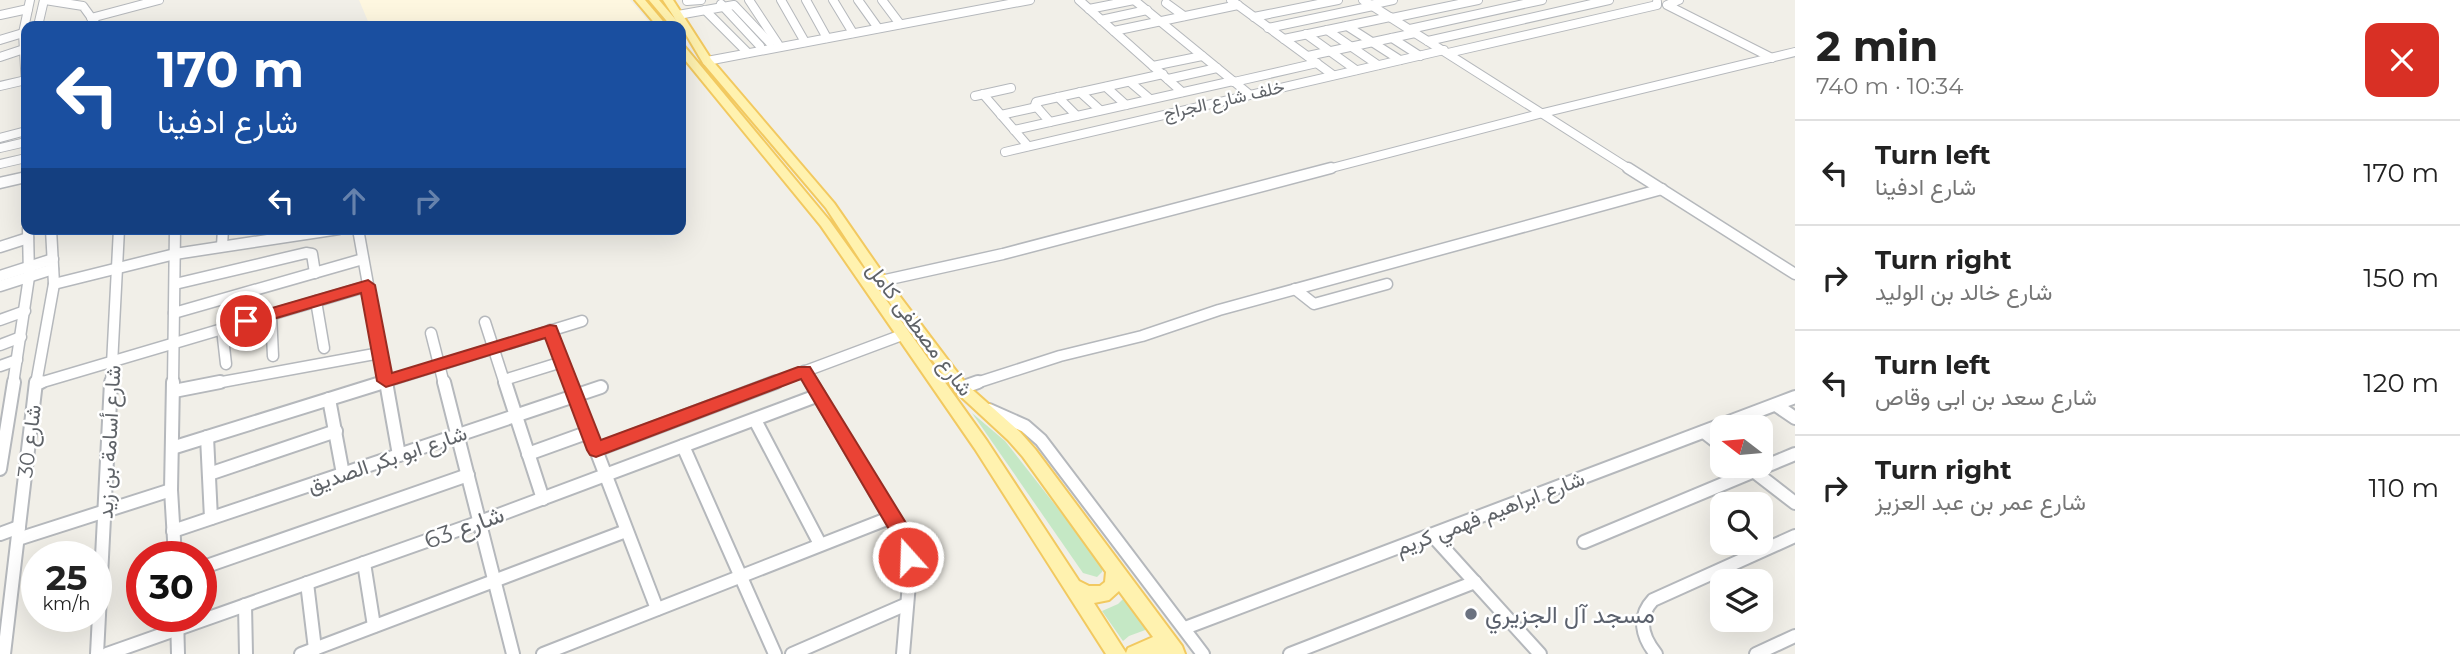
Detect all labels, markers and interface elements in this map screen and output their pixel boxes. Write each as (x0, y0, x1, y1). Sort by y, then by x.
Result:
text: 2 min (1816, 20, 1938, 72)
button: close (2365, 23, 2439, 97)
text: 170 m (157, 40, 304, 99)
icon: left (42, 49, 133, 140)
text: 740 m · 10:34 (1816, 72, 1963, 100)
street label: خلف شارع الجراج (1161, 75, 1287, 126)
text: شارع ادفينا (157, 102, 298, 141)
text: Turn left (1875, 139, 1991, 171)
icon: left (1816, 154, 1854, 192)
text: 170 m (2363, 157, 2439, 189)
text: شارع ادفينا (1875, 173, 1976, 201)
icon: left (262, 182, 300, 220)
icon: ahead (335, 182, 373, 220)
icon: right (408, 182, 446, 220)
text: Turn right (1875, 244, 2011, 276)
street label: شارع مصطفى كامل (860, 257, 978, 402)
icon: right (1816, 259, 1854, 297)
text: 150 m (2363, 262, 2439, 294)
text: شارع خالد بن الوليد (1875, 278, 2052, 306)
pin (216, 291, 276, 351)
icon: arrive (227, 302, 265, 340)
text: Turn left (1875, 349, 1991, 381)
street label: شارع أسامة بن زيد (92, 364, 128, 520)
icon: left (1816, 364, 1854, 402)
text: 120 m (2363, 367, 2439, 399)
text: شارع سعد بن ابى وقاص (1875, 383, 2097, 411)
street label: شارع 30 (12, 403, 48, 479)
north arrow (1710, 415, 1773, 478)
map controls (1710, 415, 1773, 632)
street label: شارع ابو بكر الصديق (304, 420, 471, 500)
text: Turn right (1875, 454, 2011, 486)
street label: شارع ابراهيم فهمي كريم (1392, 465, 1590, 565)
icon: right (1816, 469, 1854, 507)
text: 110 m (2369, 472, 2439, 504)
text: شارع عمر بن عبد العزيز (1875, 488, 2086, 516)
button: search (1710, 492, 1773, 555)
street label: شارع 63 (420, 499, 509, 557)
position arrow (871, 520, 945, 594)
speed limit sign: 30 (126, 541, 217, 632)
text: 25 (46, 556, 87, 599)
button: layers (1710, 569, 1773, 632)
text: km/h (42, 593, 91, 615)
place label: مسجد آل الجزيري (1485, 600, 1655, 634)
marker: مسجد آل الجزيري (1463, 606, 1479, 622)

